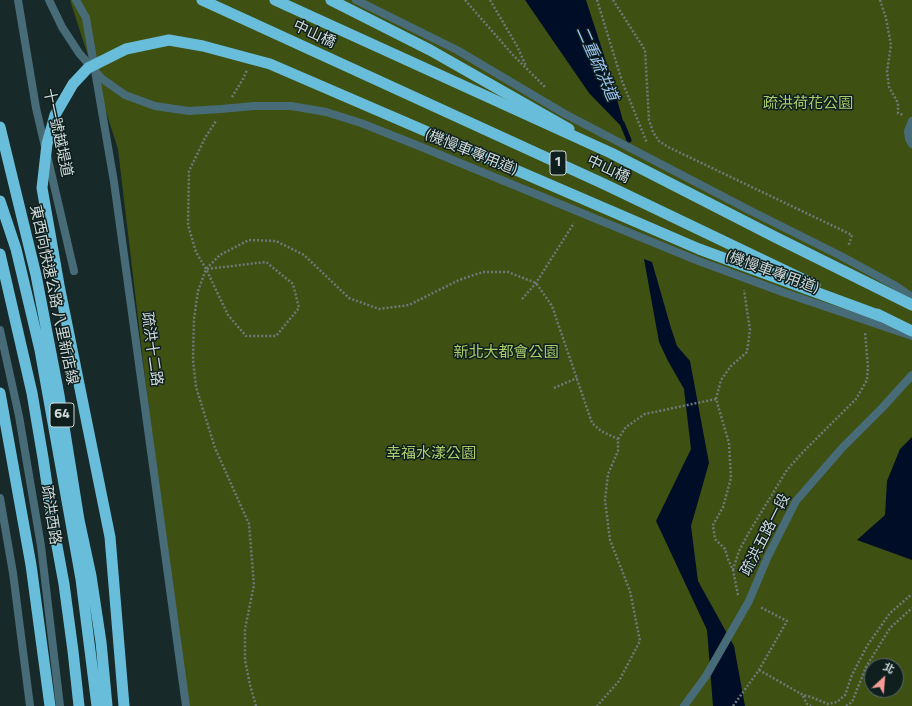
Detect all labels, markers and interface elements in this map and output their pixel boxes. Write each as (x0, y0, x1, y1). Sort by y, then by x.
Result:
street label: 中山橋 (290, 17, 338, 53)
water label: 二重疏洪道 (571, 24, 621, 104)
street label: 十一號越堤道 (39, 87, 75, 179)
park label: 疏洪荷花公園 (763, 95, 853, 113)
street label: (機慢車專用道) (422, 126, 520, 180)
road number: 1 (550, 151, 566, 175)
street label: 中山橋 (584, 152, 632, 188)
street label: 東西向快速公路 八里新店線 (25, 203, 81, 387)
street label: (機慢車專用道) (723, 248, 821, 298)
street label: 疏洪十二路 (137, 311, 165, 387)
park label: 新北大都會公園 (454, 344, 558, 362)
road number: 64 (50, 403, 74, 427)
park label: 幸福水漾公園 (386, 445, 476, 463)
street label: 疏洪西路 (36, 484, 64, 546)
street label: 疏洪五路一段 (738, 491, 794, 579)
north arrow (864, 658, 904, 698)
text: 北 (880, 659, 897, 678)

